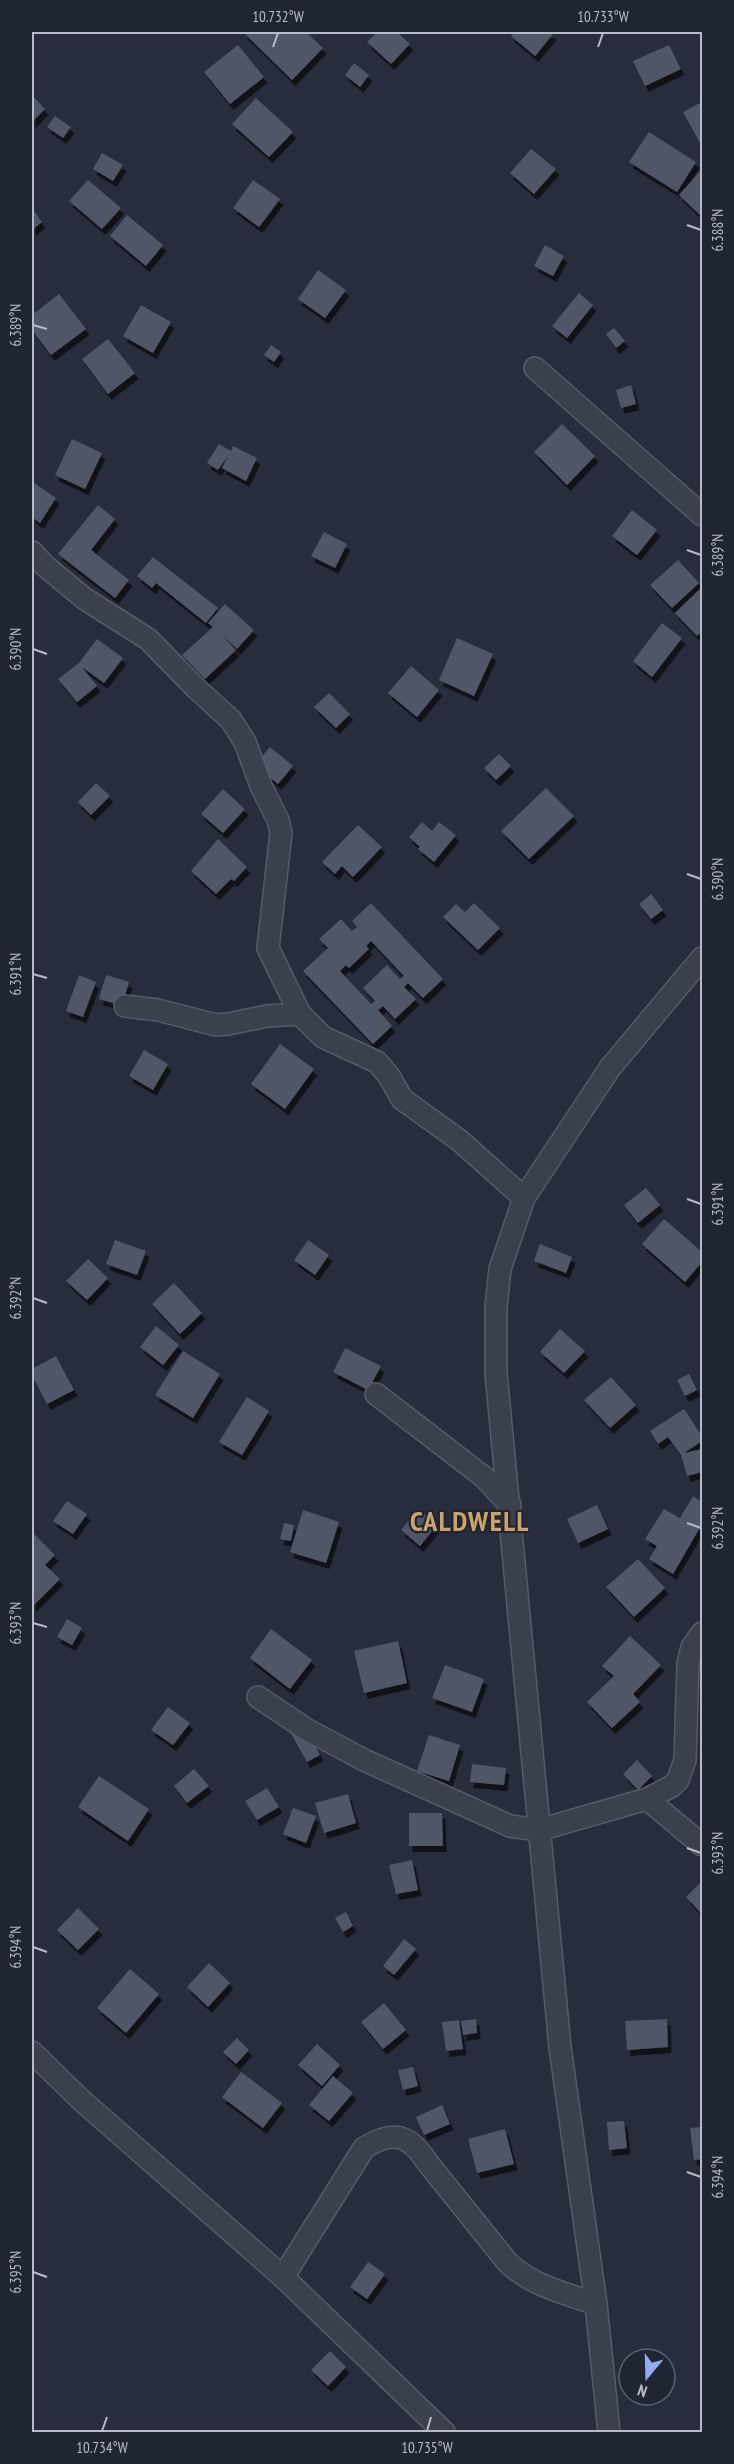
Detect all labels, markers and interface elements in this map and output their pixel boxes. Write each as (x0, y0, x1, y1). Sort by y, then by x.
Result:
text: 10.732°W (252, 7, 304, 26)
text: 10.733°W (577, 7, 629, 26)
text: 6.388°N (708, 209, 727, 251)
text: 6.389°N (6, 304, 25, 346)
text: 6.389°N (708, 534, 727, 576)
text: 6.390°N (6, 628, 25, 670)
text: 6.390°N (708, 858, 727, 900)
text: 6.391°N (6, 953, 25, 995)
text: 6.391°N (708, 1183, 727, 1225)
text: 6.392°N (6, 1277, 25, 1319)
district label: CALDWELL (410, 1502, 530, 1539)
text: 6.392°N (708, 1507, 727, 1549)
text: 6.393°N (6, 1602, 25, 1644)
text: 6.393°N (708, 1832, 727, 1874)
text: 6.394°N (6, 1926, 25, 1968)
text: 6.394°N (708, 2156, 727, 2198)
text: 6.395°N (6, 2251, 25, 2293)
north arrow (617, 2347, 677, 2407)
text: N (635, 2380, 649, 2402)
text: 10.734°W (76, 2438, 128, 2457)
text: 10.735°W (401, 2438, 453, 2457)

